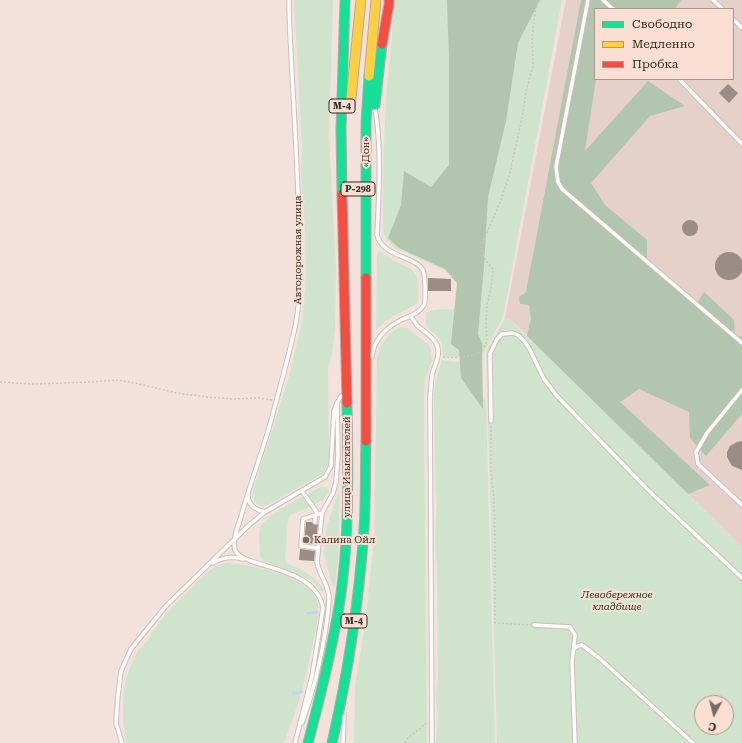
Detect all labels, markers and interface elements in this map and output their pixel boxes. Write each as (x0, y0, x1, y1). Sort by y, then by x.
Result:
legend (594, 8, 734, 80)
text: Свободно (632, 17, 692, 31)
text: Медленно (632, 37, 695, 51)
text: Пробка (632, 57, 678, 71)
road number: М-4 (329, 99, 355, 113)
street label: «Дон» (360, 137, 372, 167)
road number: Р-298 (341, 182, 375, 196)
street label: Автодорожная улица (292, 196, 304, 304)
street label: улица Изыскателей (341, 416, 353, 518)
place label: Калина Ойл (314, 534, 375, 546)
marker: Калина Ойл (301, 535, 311, 545)
park label: Левобережное кладбище (581, 589, 653, 612)
road number: М-4 (341, 614, 367, 628)
north arrow (694, 695, 734, 735)
text: С (708, 719, 717, 733)

